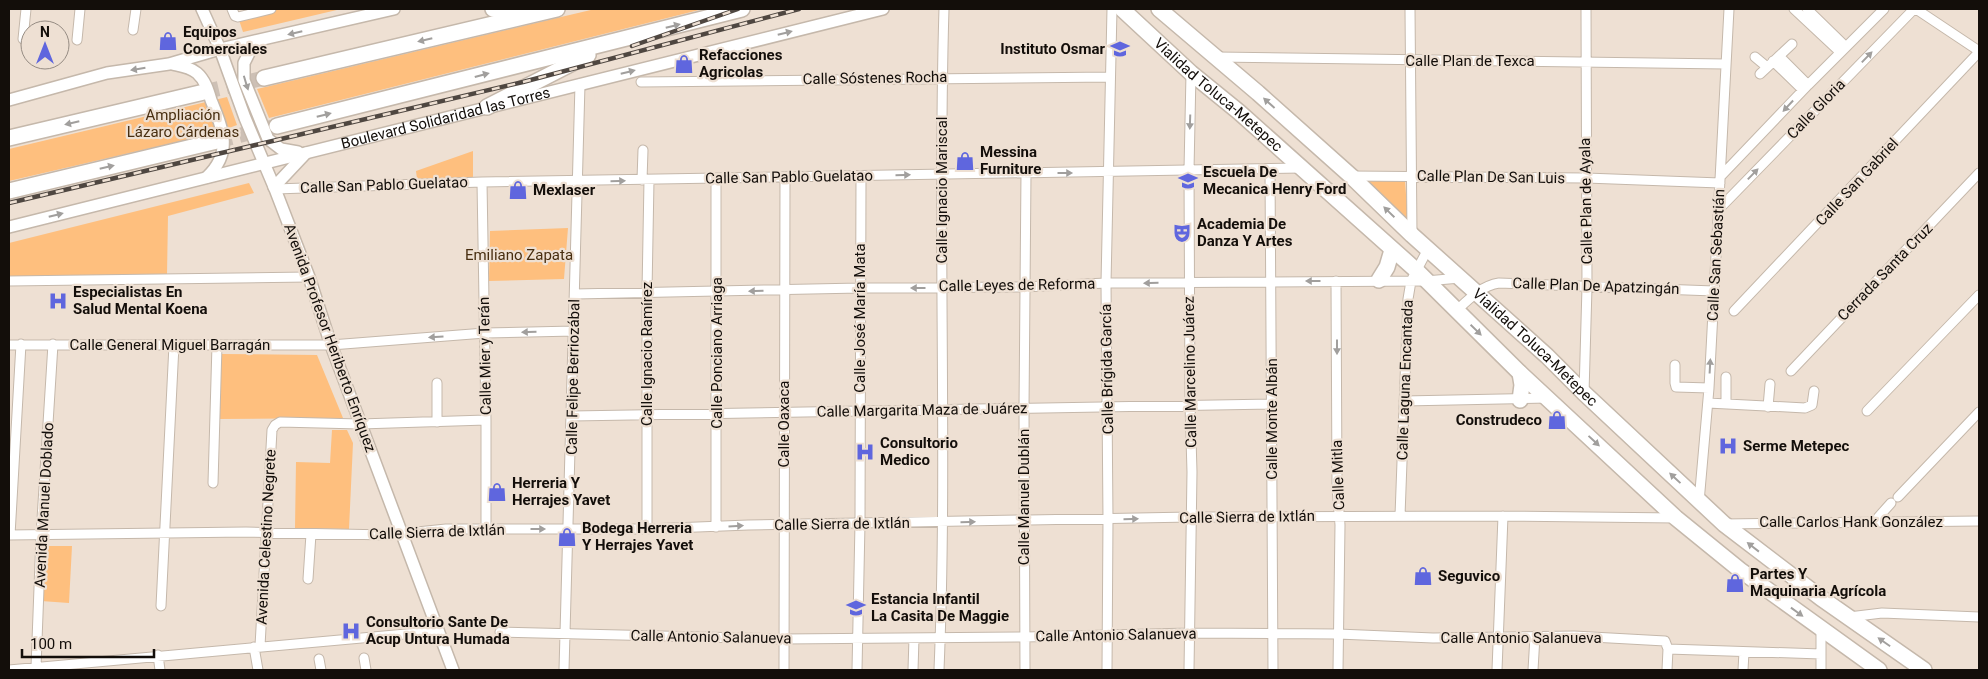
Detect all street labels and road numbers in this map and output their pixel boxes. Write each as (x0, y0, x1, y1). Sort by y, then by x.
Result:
street label: Vialidad Toluca-Metepec (1150, 34, 1286, 156)
street label: Calle Plan de Texca (1405, 52, 1535, 70)
street label: Calle Sóstenes Rocha (802, 68, 948, 88)
street label: Calle Gloria (1783, 75, 1849, 143)
street label: Boulevard Solidaridad las Torres (339, 83, 552, 153)
street label: Calle Ignacio Mariscal (933, 117, 951, 264)
street label: Calle San Gabriel (1812, 135, 1902, 229)
street label: Calle Plan de Ayala (1576, 138, 1596, 264)
street label: Calle San Pablo Guelatao (705, 167, 873, 187)
street label: Calle Plan De San Luis (1417, 167, 1565, 187)
street label: Calle San Pablo Guelatao (300, 173, 468, 197)
street label: Calle San Sebastián (1704, 189, 1728, 321)
street label: Cerrada Santa Cruz (1834, 219, 1936, 325)
street label: Avenida Profesor Heriberto Enríquez (280, 221, 380, 455)
street label: Calle José María Mata (851, 243, 869, 393)
street label: Calle Plan De Apatzingán (1512, 274, 1680, 298)
street label: Calle Leyes de Reforma (938, 275, 1096, 295)
street label: Calle Ponciano Arriaga (708, 277, 726, 429)
street label: Calle Ignacio Ramírez (638, 282, 656, 426)
street label: Vialidad Toluca-Metepec (1469, 285, 1601, 410)
street label: Calle Marcelino Juárez (1180, 296, 1200, 448)
street label: Calle Mier y Terán (475, 297, 495, 415)
street label: Calle Felipe Berriozábal (563, 299, 583, 455)
street label: Calle Laguna Encantada (1393, 299, 1417, 461)
street label: Calle Brígida García (1097, 304, 1117, 434)
street label: Calle General Miguel Barragán (70, 336, 270, 354)
street label: Calle Monte Albán (1263, 358, 1281, 480)
street label: Calle Oaxaca (775, 381, 793, 467)
street label: Calle Margarita Maza de Juárez (816, 399, 1028, 421)
street label: Avenida Manuel Doblado (31, 422, 57, 588)
street label: Calle Manuel Dublán (1015, 429, 1033, 565)
street label: Calle Mitla (1328, 440, 1348, 510)
street label: Avenida Celestino Negrete (252, 449, 280, 625)
street label: Calle Sierra de Ixtlán (1179, 507, 1315, 527)
street label: Calle Carlos Hank González (1759, 513, 1943, 531)
street label: Calle Sierra de Ixtlán (774, 514, 910, 534)
street label: Calle Sierra de Ixtlán (369, 521, 505, 543)
street label: Calle Antonio Salanueva (1035, 625, 1197, 645)
street label: Calle Antonio Salanueva (630, 627, 792, 647)
street label: Calle Antonio Salanueva (1440, 629, 1602, 647)

